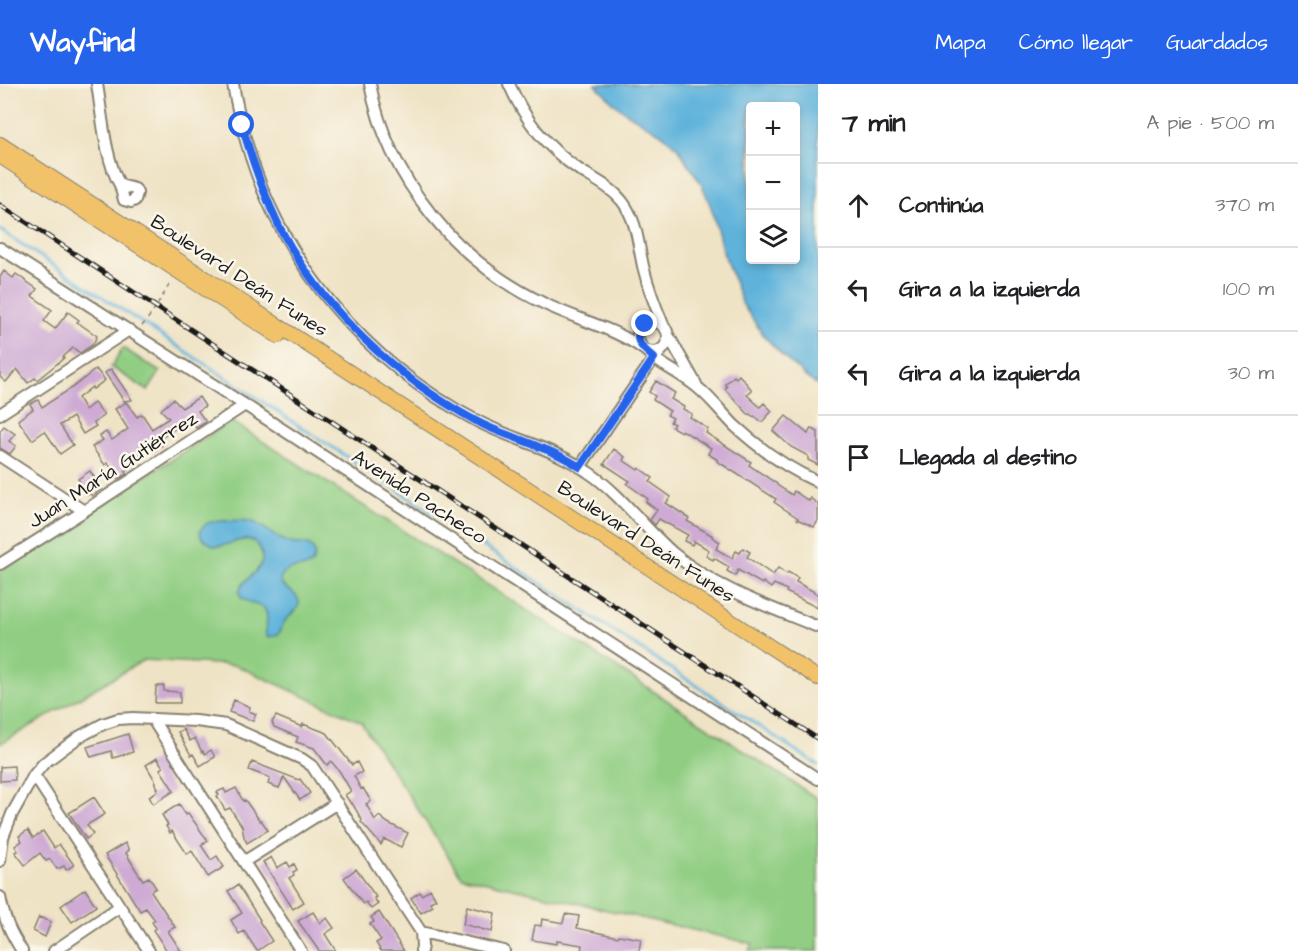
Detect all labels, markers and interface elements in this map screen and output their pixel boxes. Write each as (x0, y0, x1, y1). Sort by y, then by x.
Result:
text: Wayfind (30, 23, 135, 62)
text: Mapa (935, 28, 986, 57)
text: Cómo llegar (1019, 28, 1133, 57)
text: Guardados (1166, 28, 1268, 57)
map controls (746, 102, 800, 264)
button: + (746, 102, 800, 156)
text: 7 min (842, 105, 906, 141)
text: A pie · 500 m (1146, 109, 1274, 137)
route start (228, 111, 254, 137)
button: − (746, 156, 800, 210)
icon: ahead (842, 189, 875, 222)
text: Continúa (899, 190, 984, 221)
text: 370 m (1215, 191, 1274, 219)
street label: Boulevard Deán Funes (145, 208, 333, 344)
button: layers (746, 210, 800, 264)
icon: left (842, 273, 875, 306)
text: Gira a la izquierda (899, 274, 1080, 305)
text: 100 m (1223, 275, 1274, 303)
route end (631, 310, 657, 336)
icon: left (842, 357, 875, 390)
text: Gira a la izquierda (899, 358, 1080, 389)
text: 30 m (1228, 359, 1274, 387)
street label: Juan María Gutiérrez (23, 405, 203, 535)
icon: arrive (842, 441, 875, 474)
text: Llegada al destino (899, 442, 1077, 473)
street label: Avenida Pacheco (346, 443, 492, 551)
street label: Boulevard Deán Funes (552, 474, 740, 610)

